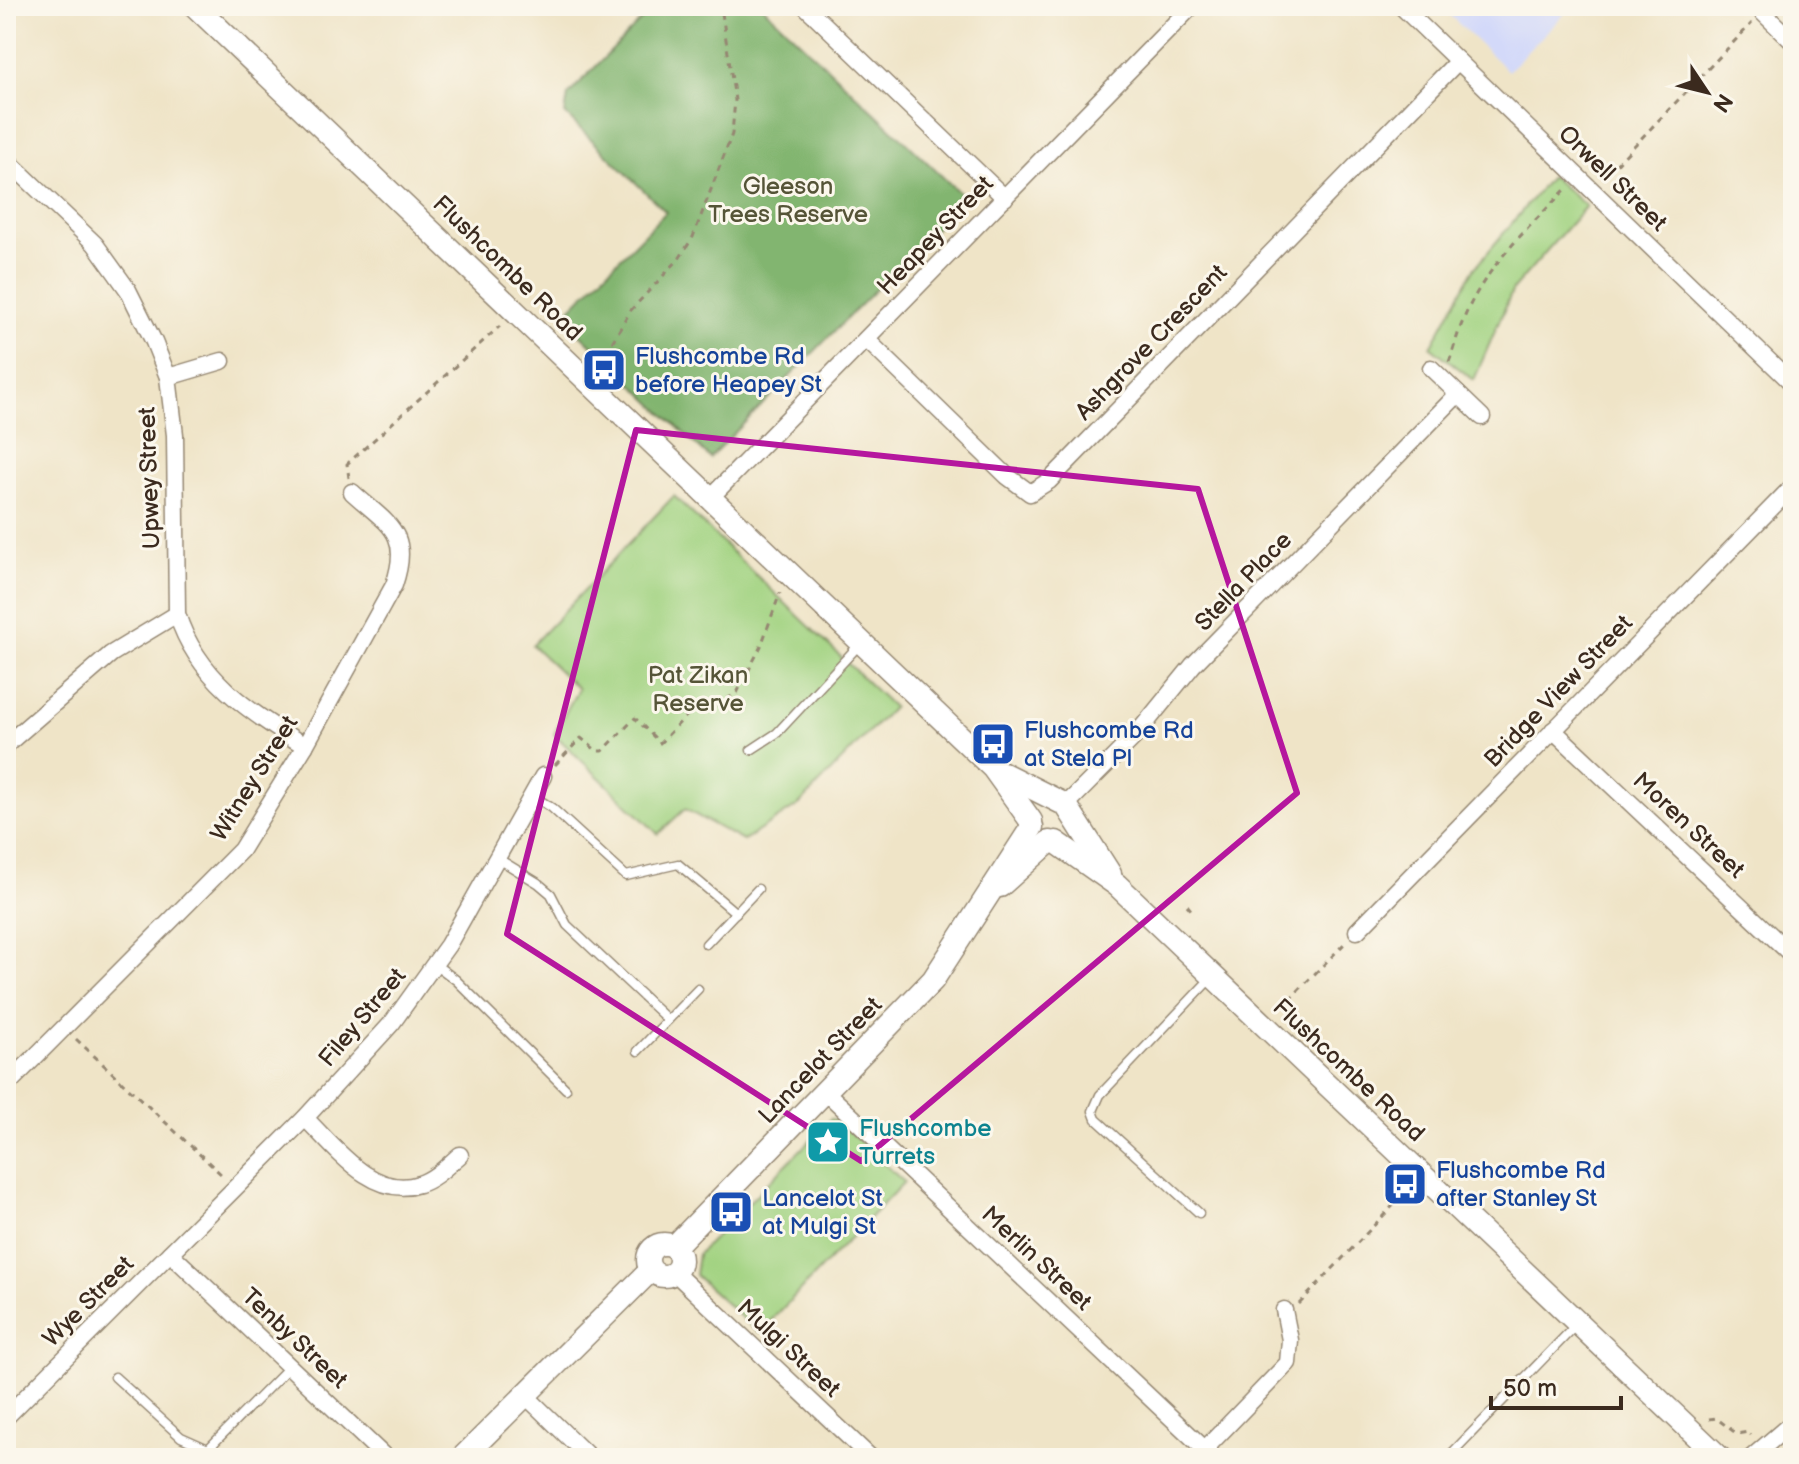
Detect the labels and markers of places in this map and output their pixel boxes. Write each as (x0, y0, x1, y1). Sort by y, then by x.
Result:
place label: Flushcombe Rd before Heapey St (635, 342, 823, 399)
bus stop icon: Flushcombe Rd before Heapey St (580, 346, 628, 394)
place label: Flushcombe Rd at Stela Pl (1024, 716, 1194, 773)
bus stop icon: Flushcombe Rd at Stela Pl (969, 720, 1017, 768)
place label: Flushcombe Turrets (859, 1114, 991, 1171)
place icon: Flushcombe Turrets (804, 1118, 852, 1166)
place label: Flushcombe Rd after Stanley St (1436, 1156, 1606, 1213)
bus stop icon: Flushcombe Rd after Stanley St (1381, 1160, 1429, 1208)
place label: Lancelot St at Mulgi St (762, 1184, 884, 1241)
bus stop icon: Lancelot St at Mulgi St (707, 1188, 755, 1236)

